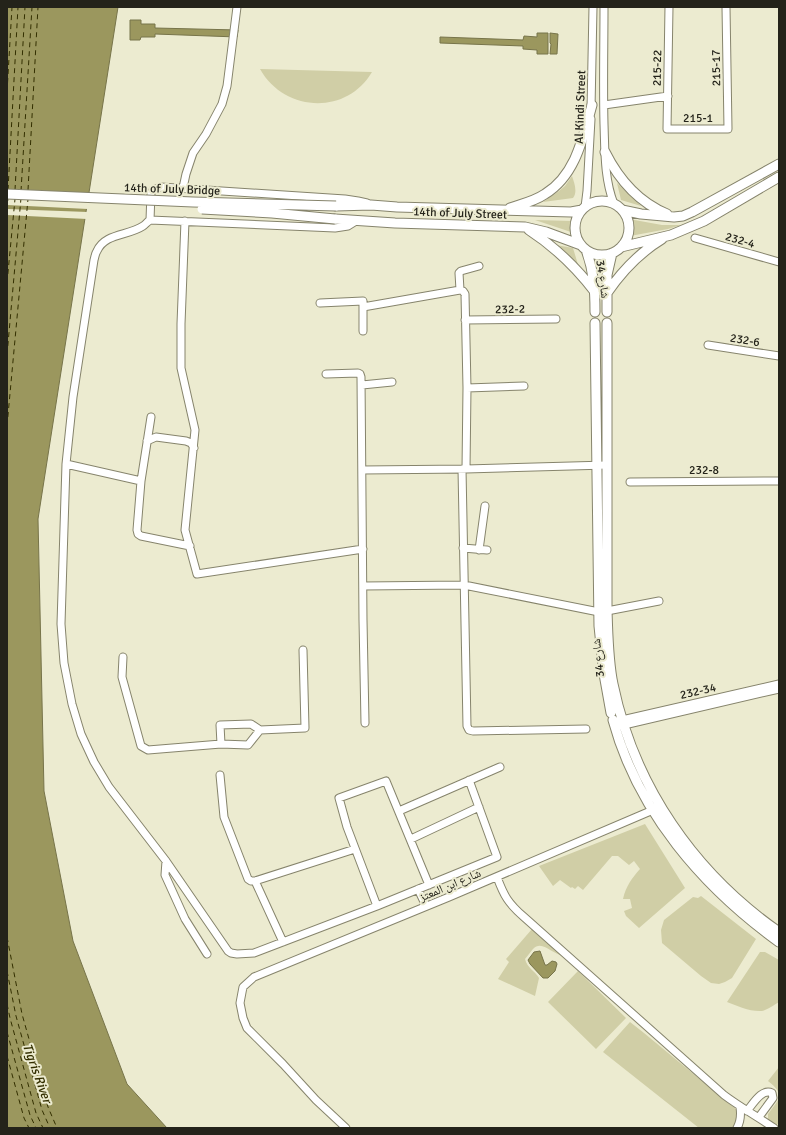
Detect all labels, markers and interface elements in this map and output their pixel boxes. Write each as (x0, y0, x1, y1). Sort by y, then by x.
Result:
street label: 215-22 (650, 50, 665, 86)
street label: 215-17 (709, 50, 724, 86)
street label: Al Kindi Street (572, 70, 589, 144)
street label: 215-1 (683, 111, 713, 126)
street label: 14th of July Bridge (124, 180, 220, 199)
street label: 14th of July Street (413, 204, 507, 223)
street label: 232-4 (723, 229, 757, 252)
street label: شارع 34 (592, 259, 613, 299)
street label: 232-2 (495, 302, 525, 317)
street label: 232-6 (729, 331, 761, 350)
street label: 232-8 (689, 463, 719, 478)
street label: شارع 34 (589, 638, 608, 678)
street label: 232-34 (679, 680, 718, 703)
street label: شارع ابن المعتز (416, 866, 483, 906)
water label: Tigris River (19, 1041, 56, 1107)

